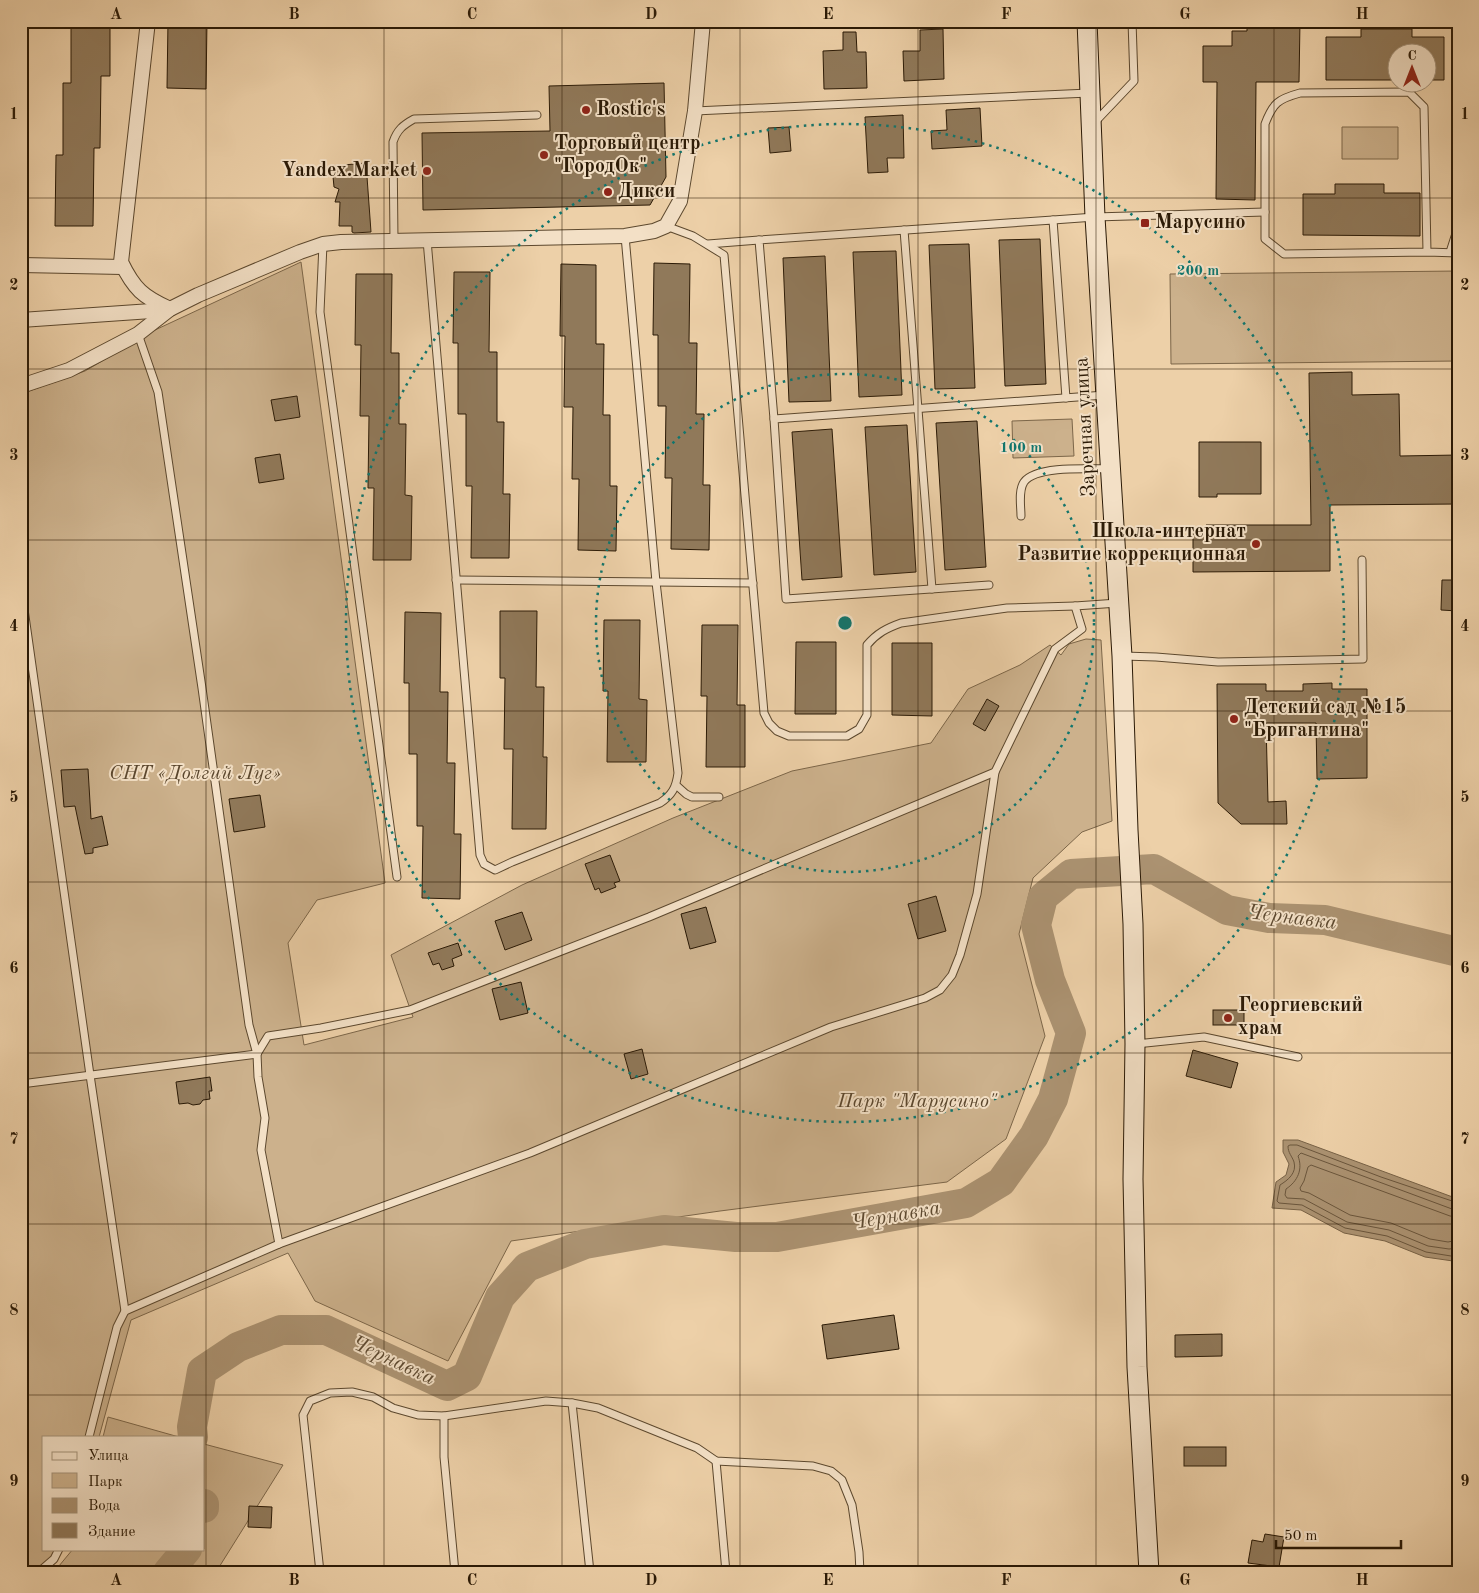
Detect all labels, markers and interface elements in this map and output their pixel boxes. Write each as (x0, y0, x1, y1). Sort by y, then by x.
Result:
text: A (110, 7, 122, 23)
text: B (288, 7, 300, 23)
text: C (467, 7, 477, 23)
text: D (645, 7, 657, 23)
text: E (822, 7, 834, 23)
text: F (1001, 7, 1012, 23)
text: G (1179, 7, 1191, 23)
text: H (1355, 7, 1369, 23)
north arrow (1386, 42, 1436, 92)
text: С (1407, 49, 1417, 63)
place label: Rostiс's (596, 100, 665, 120)
marker: Rostiс's (580, 104, 592, 116)
text: 1 (9, 107, 19, 123)
text: 1 (1460, 107, 1470, 123)
place label: Торговый центр "ГородОк" (554, 134, 701, 177)
marker: Торговый центр "ГородОк" (538, 149, 550, 161)
place label: Yandex.Market (282, 161, 417, 181)
marker: Yandex.Market (421, 165, 433, 177)
place label: Дикси (618, 182, 676, 202)
marker: Дикси (602, 186, 614, 198)
place label: Марусино (1155, 213, 1246, 233)
marker: Марусино (1139, 217, 1151, 229)
text: 200 m (1177, 264, 1219, 279)
text: 2 (9, 278, 19, 294)
text: 2 (1460, 278, 1470, 294)
street label: Заречная улица (1072, 356, 1100, 497)
text: 100 m (1000, 441, 1042, 456)
text: 3 (9, 448, 19, 464)
text: 3 (1460, 448, 1470, 464)
place label: Школа-интернат Развитие коррекционная (1017, 522, 1246, 565)
marker: Школа-интернат Развитие коррекционная (1250, 538, 1262, 550)
centre of rings (836, 614, 854, 632)
text: 4 (9, 619, 19, 635)
text: 4 (1460, 619, 1470, 635)
place label: Детский сад №15 "Бригантина" (1244, 697, 1406, 741)
marker: Детский сад №15 "Бригантина" (1228, 713, 1240, 725)
park label: СНТ «Долгий Луг» (109, 764, 281, 784)
text: 5 (9, 790, 19, 806)
text: 5 (1460, 790, 1470, 806)
water label: Чернавка (1246, 902, 1338, 934)
text: 6 (9, 961, 19, 977)
text: 6 (1460, 961, 1470, 977)
place label: Георгиевский храм (1238, 996, 1363, 1039)
marker: Георгиевский храм (1222, 1012, 1234, 1024)
park label: Парк "Марусино" (836, 1092, 998, 1112)
text: 7 (9, 1132, 19, 1148)
text: 7 (1460, 1132, 1470, 1148)
water label: Чернавка (850, 1198, 942, 1234)
text: 8 (9, 1303, 19, 1319)
text: 8 (1460, 1303, 1470, 1319)
water label: Чернавка (348, 1332, 438, 1390)
legend (42, 1436, 205, 1550)
text: Улица (88, 1449, 129, 1464)
text: 9 (9, 1474, 19, 1490)
text: 9 (1460, 1474, 1470, 1490)
text: Парк (88, 1475, 123, 1490)
text: Вода (88, 1499, 121, 1514)
scale bar (1276, 1518, 1402, 1550)
text: Здание (88, 1525, 135, 1540)
text: 50 m (1284, 1529, 1318, 1544)
text: A (110, 1573, 122, 1589)
text: B (288, 1573, 300, 1589)
text: C (467, 1573, 477, 1589)
text: D (645, 1573, 657, 1589)
text: E (822, 1573, 834, 1589)
text: F (1001, 1573, 1012, 1589)
text: G (1179, 1573, 1191, 1589)
text: H (1355, 1573, 1369, 1589)

